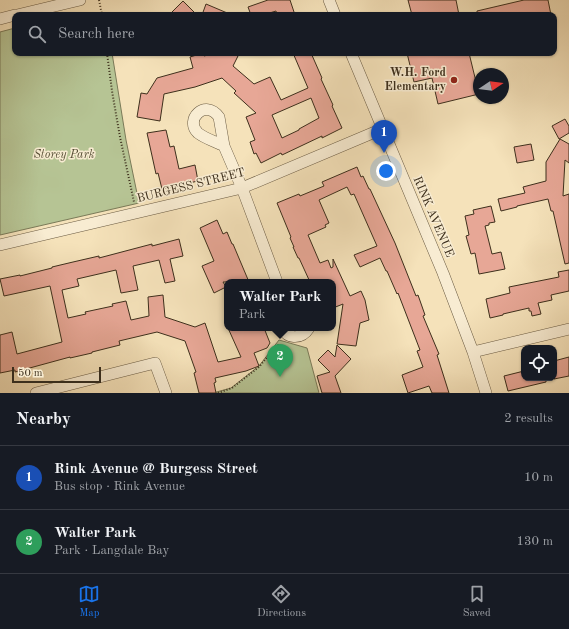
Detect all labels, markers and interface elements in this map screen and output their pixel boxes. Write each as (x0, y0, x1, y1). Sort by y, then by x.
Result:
search box (12, 12, 557, 56)
icon: search (26, 23, 48, 45)
text: Search here (58, 27, 135, 42)
place label: W.H. Ford Elementary (384, 67, 447, 93)
north arrow (473, 68, 509, 104)
marker: W.H. Ford Elementary (449, 75, 459, 85)
pin: 1 (371, 120, 397, 153)
park label: Storey Park (33, 149, 95, 161)
your location (376, 161, 396, 181)
street label: BURGESS STREET (136, 167, 246, 205)
street label: RINK AVENUE (411, 175, 455, 259)
popup (224, 279, 336, 331)
text: Walter Park (239, 290, 321, 305)
text: Park (239, 308, 265, 321)
pin: 2 (267, 344, 293, 377)
map controls (521, 345, 557, 381)
button: locate (521, 345, 557, 381)
scale bar (12, 365, 101, 384)
text: 50 m (18, 368, 43, 379)
text: Nearby (16, 411, 71, 428)
text: 2 results (504, 412, 553, 425)
text: Rink Avenue @ Burgess Street (54, 462, 258, 477)
text: 1 (25, 471, 33, 484)
text: 10 m (524, 471, 553, 484)
text: Bus stop · Rink Avenue (54, 480, 185, 493)
text: Walter Park (54, 526, 137, 541)
text: 2 (25, 535, 33, 548)
text: 130 m (516, 535, 553, 548)
text: Park · Langdale Bay (54, 544, 169, 557)
tab: Map (78, 583, 100, 621)
tab: Directions (257, 583, 306, 621)
tab: Saved (463, 583, 491, 621)

